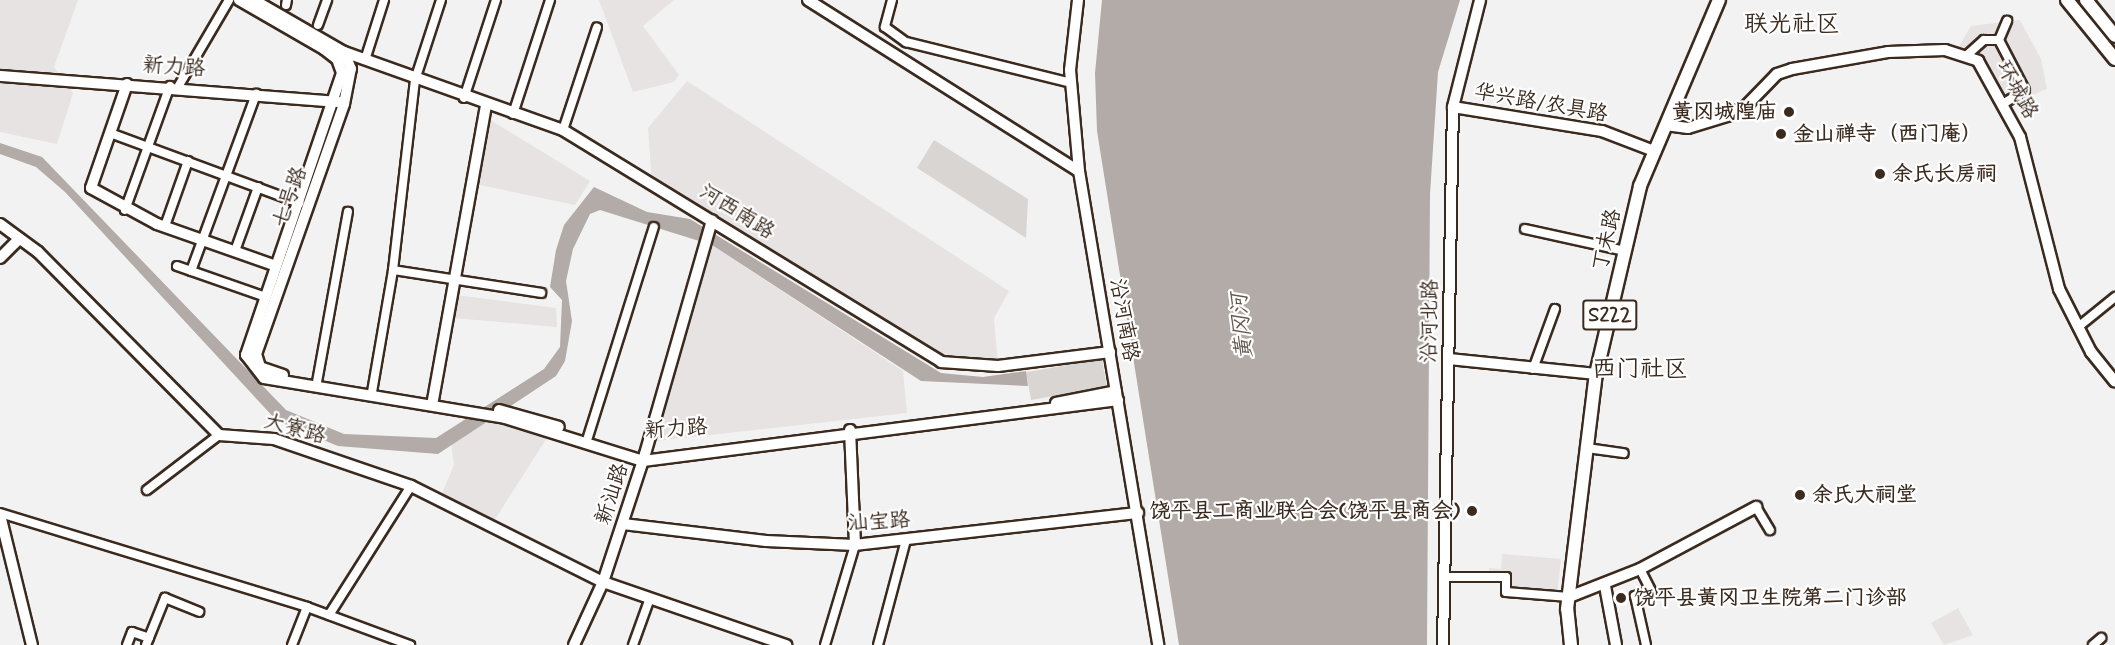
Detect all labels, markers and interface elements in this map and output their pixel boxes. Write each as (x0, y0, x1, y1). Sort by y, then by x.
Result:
district label: 联光社区 (1744, 11, 1840, 39)
street label: 新力路 (142, 52, 206, 82)
street label: 环城路 (1991, 56, 2043, 124)
street label: 华兴路/农具路 (1472, 79, 1610, 127)
place label: 黄冈城隍庙 (1672, 99, 1777, 125)
marker: 黄冈城隍庙 (1782, 105, 1796, 119)
place label: 金山禅寺（西门庵） (1793, 121, 1982, 147)
marker: 金山禅寺（西门庵） (1774, 127, 1788, 141)
place label: 余氏长房祠 (1892, 161, 1997, 187)
street label: 七号路 (267, 163, 313, 231)
marker: 余氏长房祠 (1873, 167, 1887, 181)
street label: 河西南路 (695, 179, 779, 245)
street label: 丁未路 (1588, 206, 1626, 274)
street label: 沿河南路 (1104, 276, 1144, 364)
street label: 沿河北路 (1417, 279, 1443, 363)
water label: 黄冈河 (1227, 292, 1259, 360)
road number: S222 (1582, 298, 1638, 332)
district label: 西门社区 (1592, 356, 1688, 384)
street label: 大寮路 (261, 409, 329, 449)
street label: 新力路 (644, 414, 708, 444)
street label: 新汕路 (590, 460, 634, 528)
place label: 余氏大祠堂 (1812, 482, 1917, 508)
marker: 余氏大祠堂 (1793, 488, 1807, 502)
place label: 饶平县工商业联合会(饶平县商会) (1150, 498, 1460, 524)
marker: 饶平县工商业联合会(饶平县商会) (1465, 504, 1479, 518)
street label: 汕宝路 (847, 507, 911, 537)
place label: 饶平县黄冈卫生院第二门诊部 (1634, 585, 1907, 611)
marker: 饶平县黄冈卫生院第二门诊部 (1612, 589, 1630, 607)

